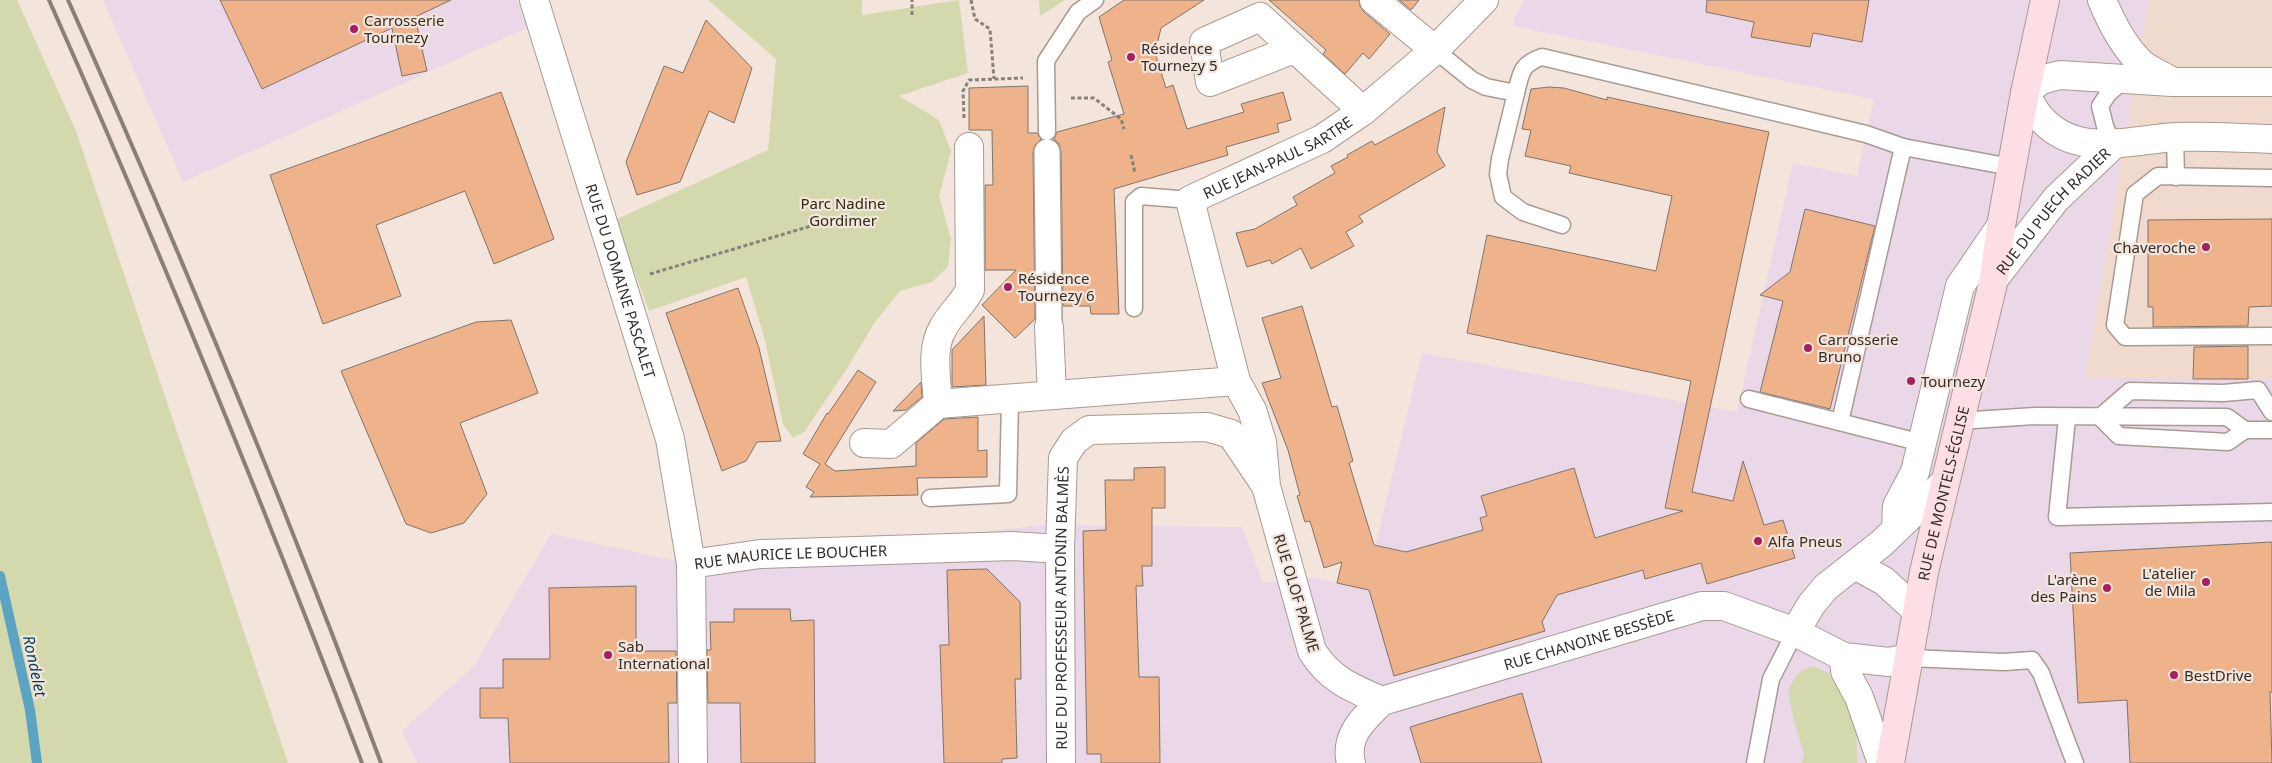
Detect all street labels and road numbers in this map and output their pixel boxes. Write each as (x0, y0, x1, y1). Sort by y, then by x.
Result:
street label: RUE JEAN-PAUL SARTRE (1199, 111, 1356, 203)
street label: RUE DU PUECH RADIER (1991, 143, 2115, 279)
street label: RUE DU DOMAINE PASCALET (581, 181, 661, 381)
street label: RUE DE MONTELS-ÉGLISE (1913, 404, 1973, 582)
street label: RUE DU PROFESSEUR ANTONIN BALMÈS (1050, 466, 1073, 750)
street label: RUE OLOF PALME (1269, 531, 1325, 655)
street label: RUE MAURICE LE BOUCHER (693, 540, 888, 573)
street label: RUE CHANOINE BESSÈDE (1501, 605, 1676, 674)

